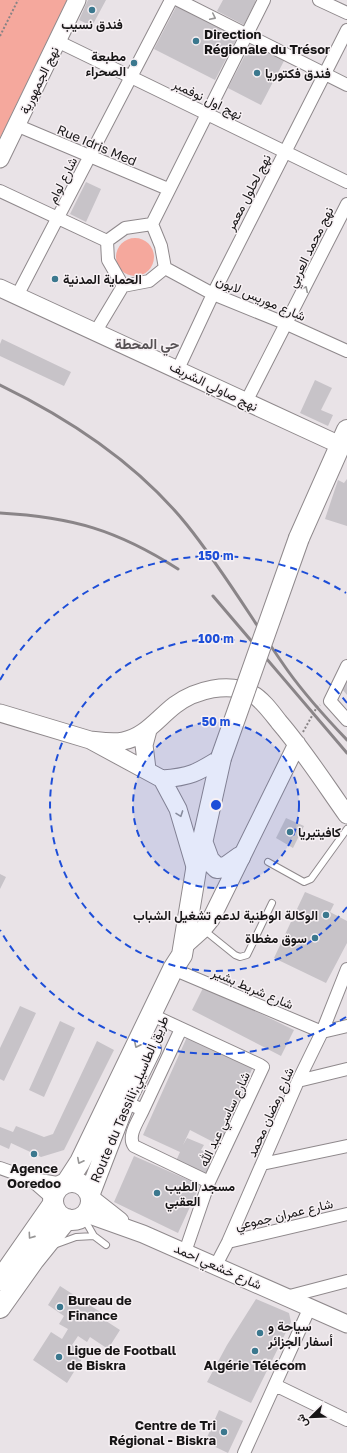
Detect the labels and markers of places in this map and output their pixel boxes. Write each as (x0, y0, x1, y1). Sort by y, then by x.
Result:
marker: فندق نسيب (87, 5, 97, 15)
place label: فندق نسيب (61, 16, 123, 32)
place label: Direction Régionale du Trésor (204, 26, 330, 57)
marker: Direction Régionale du Trésor (191, 36, 201, 46)
place label: مطبعة الصحراء (85, 48, 126, 80)
marker: مطبعة الصحراء (129, 58, 139, 68)
place label: فندق فكتوريا (265, 65, 331, 82)
marker: فندق فكتوريا (252, 68, 262, 78)
place label: الحماية المدنية (63, 271, 142, 287)
marker: الحماية المدنية (50, 274, 60, 284)
centre of rings (209, 798, 223, 812)
place label: كافيتيريا (298, 824, 341, 841)
marker: كافيتيريا (285, 827, 295, 837)
place label: الوكالة الوطنية لدعم تشغيل الشباب (133, 907, 318, 924)
marker: الوكالة الوطنية لدعم تشغيل الشباب (321, 910, 331, 920)
place label: سوق مغطاة (245, 930, 307, 947)
marker: سوق مغطاة (310, 933, 320, 943)
marker: Agence Ooredoo (29, 1149, 39, 1159)
place label: Agence Ooredoo (7, 1160, 61, 1191)
place label: مسجد الطيب العقبي (165, 1178, 235, 1212)
marker: مسجد الطيب العقبي (152, 1188, 162, 1198)
place label: Bureau de Finance (68, 1292, 132, 1323)
marker: Bureau de Finance (55, 1302, 65, 1312)
place label: سياحة و أسفار الجزائر (267, 1318, 333, 1350)
marker: سياحة و أسفار الجزائر (255, 1328, 265, 1338)
place label: Ligue de Football de Biskra (67, 1342, 177, 1373)
marker: Algérie Télécom (250, 1346, 260, 1356)
marker: Ligue de Football de Biskra (54, 1352, 64, 1362)
place label: Algérie Télécom (204, 1357, 306, 1373)
place label: Centre de Tri Régional - Biskra (109, 1417, 216, 1448)
marker: Centre de Tri Régional - Biskra (219, 1427, 229, 1437)

